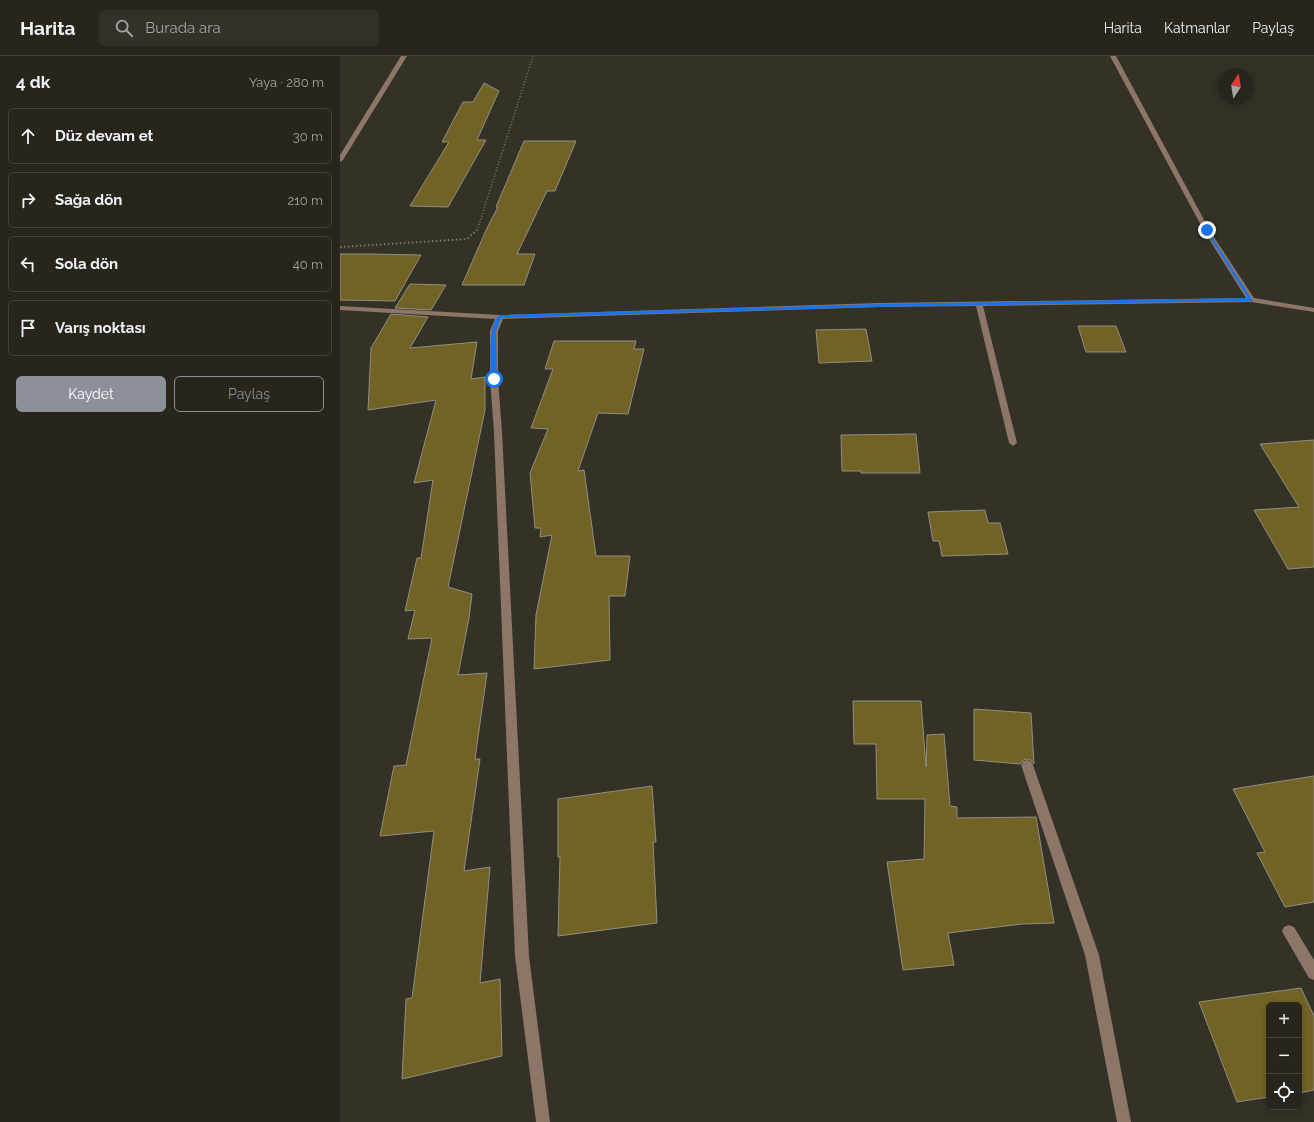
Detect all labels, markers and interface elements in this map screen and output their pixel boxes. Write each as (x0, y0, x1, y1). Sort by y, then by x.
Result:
search box (99, 10, 379, 46)
text: Harita (20, 17, 75, 39)
icon: search (113, 17, 135, 39)
text: Burada ara (145, 19, 221, 37)
text: Harita (1104, 20, 1142, 36)
text: Katmanlar (1164, 20, 1230, 36)
text: Paylaş (1252, 20, 1294, 36)
north arrow (1218, 68, 1254, 104)
text: 4 dk (16, 72, 50, 92)
text: Yaya · 280 m (249, 75, 324, 90)
icon: ahead (17, 125, 39, 147)
text: Düz devam et (55, 127, 153, 145)
text: 30 m (293, 129, 323, 144)
icon: right (17, 189, 39, 211)
text: Sağa dön (55, 191, 122, 209)
text: 210 m (287, 193, 323, 208)
route end (1198, 221, 1216, 239)
icon: left (17, 253, 39, 275)
text: Sola dön (55, 255, 118, 273)
text: 40 m (293, 257, 323, 272)
icon: arrive (17, 317, 39, 339)
text: Varış noktası (55, 319, 146, 337)
route start (485, 370, 503, 388)
button: Kaydet (16, 376, 166, 412)
button: Paylaş (174, 376, 324, 412)
map controls (1266, 1002, 1302, 1110)
button: + (1266, 1002, 1302, 1038)
button: − (1266, 1038, 1302, 1074)
button: locate (1266, 1074, 1302, 1110)

